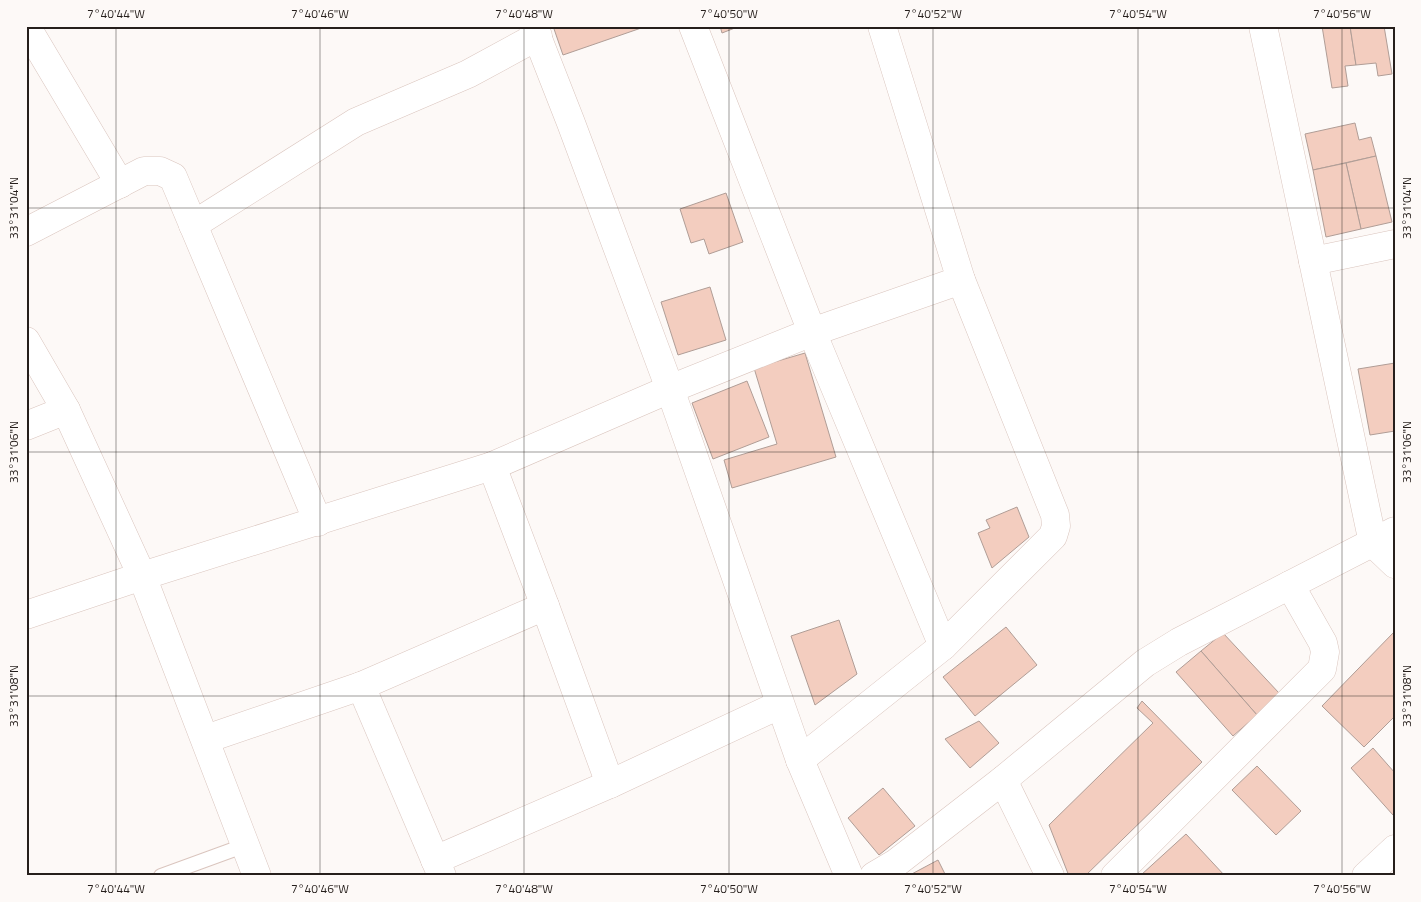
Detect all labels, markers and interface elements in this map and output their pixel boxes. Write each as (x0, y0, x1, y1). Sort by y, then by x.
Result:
text: 7°40'44"W (87, 4, 145, 23)
text: 7°40'46"W (291, 4, 349, 23)
text: 7°40'48"W (495, 4, 553, 23)
text: 7°40'50"W (700, 4, 758, 23)
text: 7°40'52"W (904, 4, 962, 23)
text: 7°40'54"W (1109, 4, 1167, 23)
text: 7°40'56"W (1313, 4, 1371, 23)
text: 33°31'04"N (4, 177, 23, 239)
text: 33°31'04"N (1397, 177, 1416, 239)
text: 33°31'06"N (4, 421, 23, 483)
text: 33°31'06"N (1397, 421, 1416, 483)
text: 33°31'08"N (4, 665, 23, 727)
text: 33°31'08"N (1397, 665, 1416, 727)
text: 7°40'44"W (87, 879, 145, 898)
text: 7°40'46"W (291, 879, 349, 898)
text: 7°40'48"W (495, 879, 553, 898)
text: 7°40'50"W (700, 879, 758, 898)
text: 7°40'52"W (904, 879, 962, 898)
text: 7°40'54"W (1109, 879, 1167, 898)
text: 7°40'56"W (1313, 879, 1371, 898)

